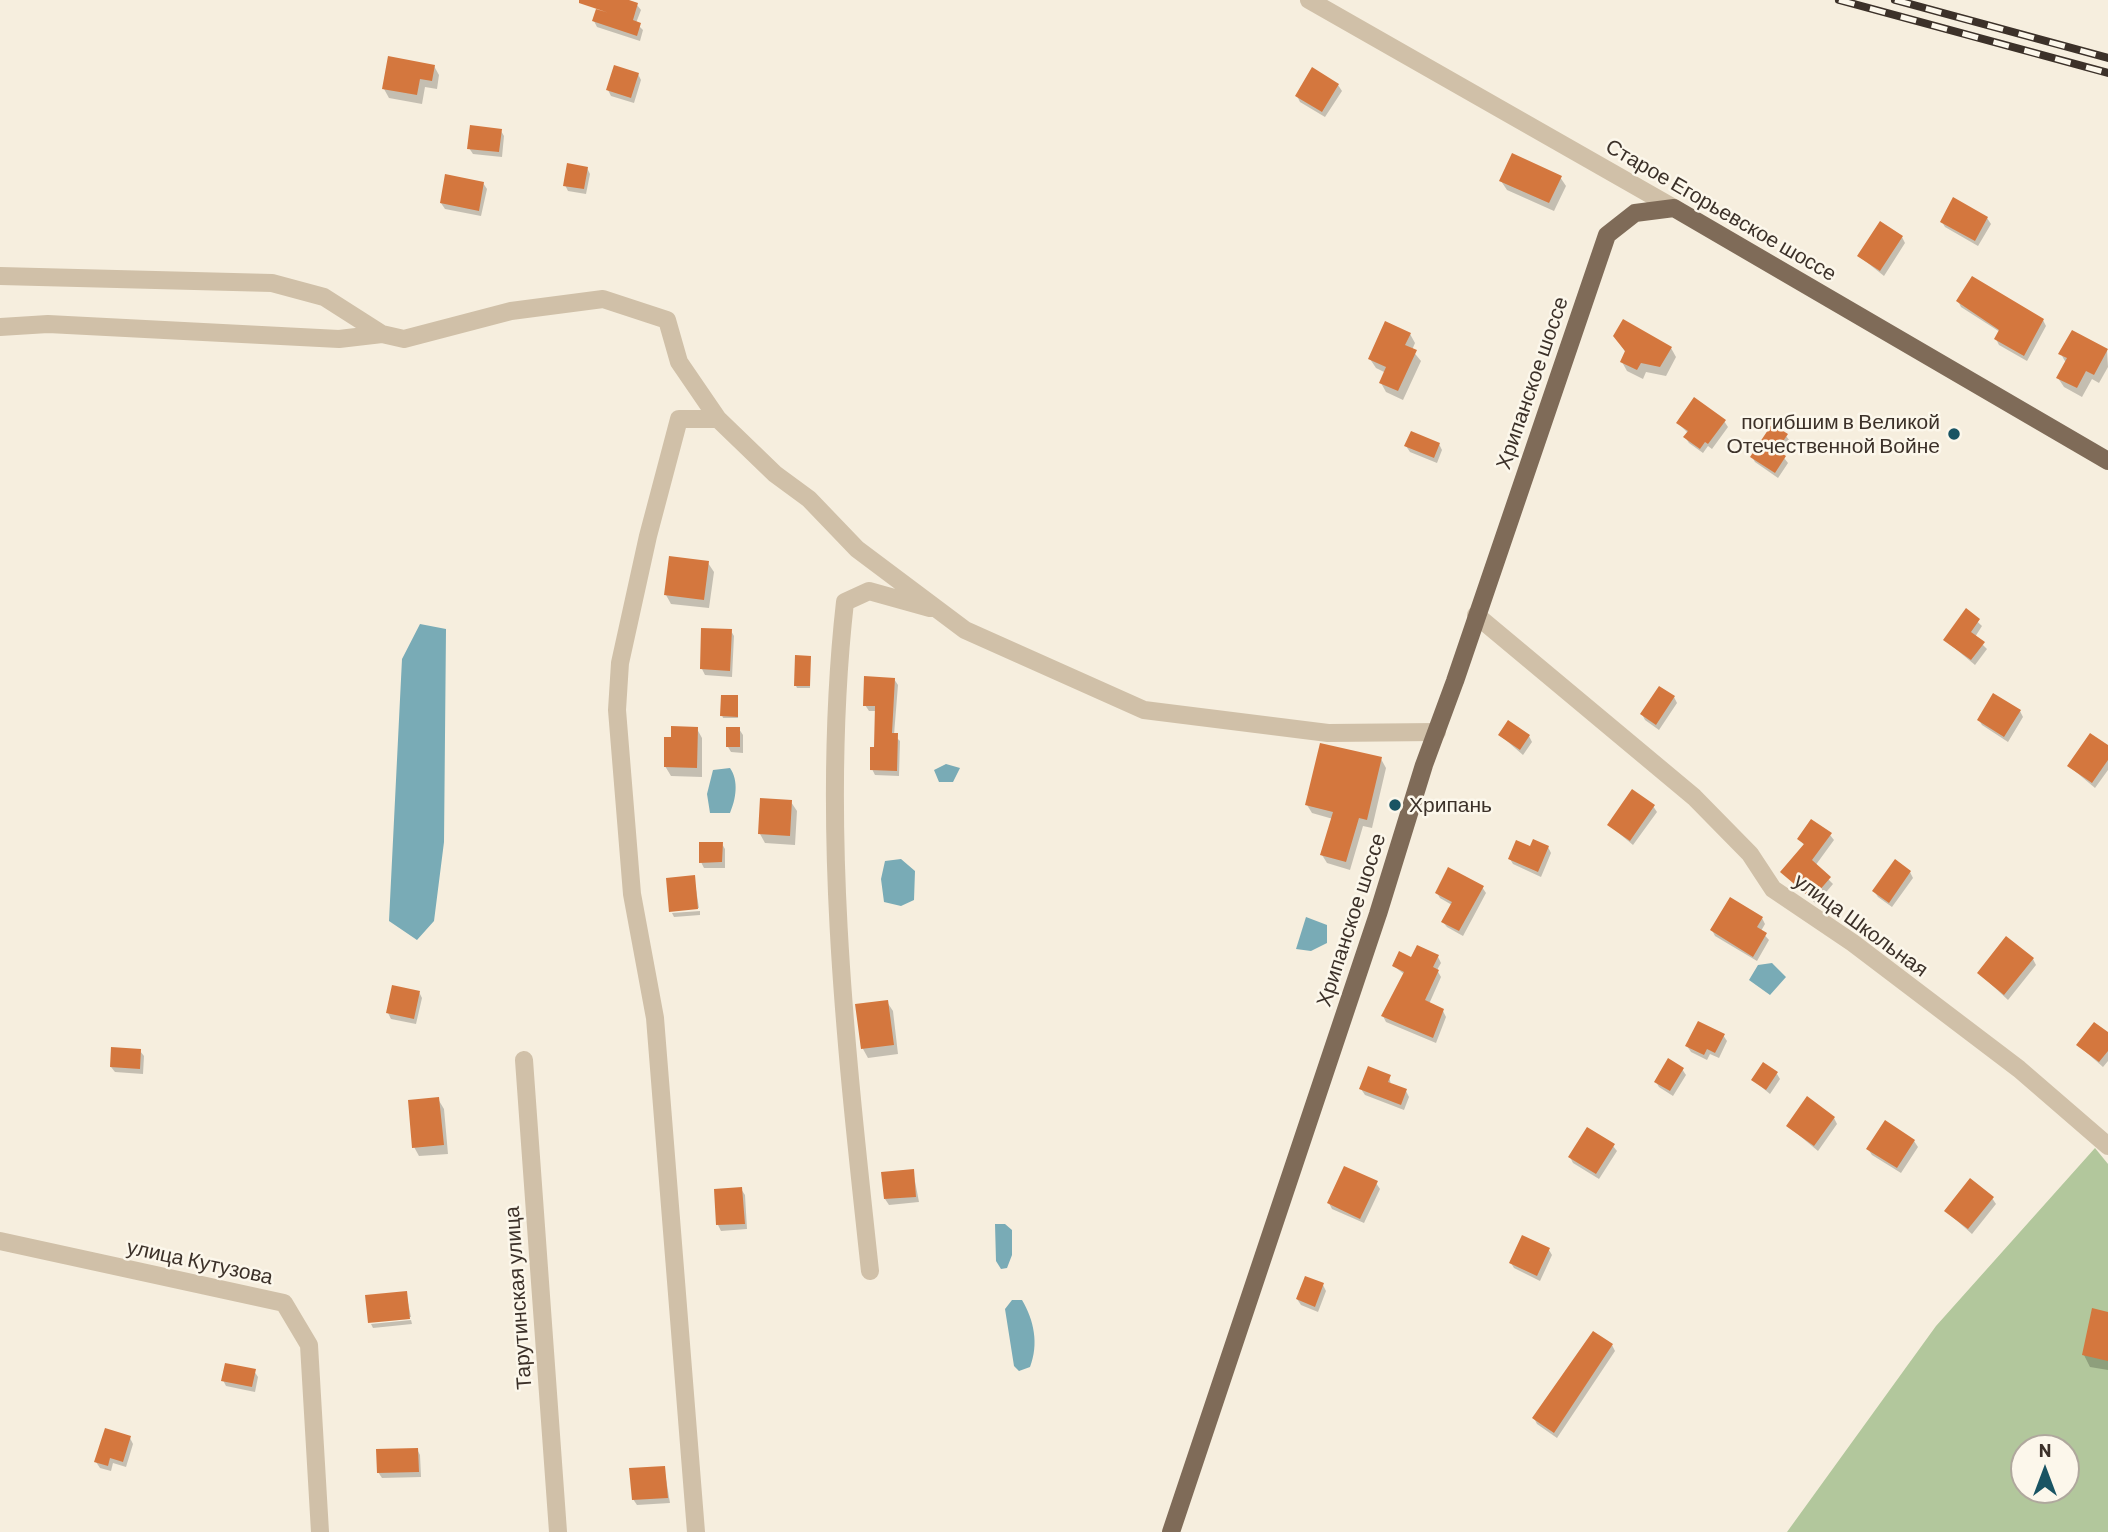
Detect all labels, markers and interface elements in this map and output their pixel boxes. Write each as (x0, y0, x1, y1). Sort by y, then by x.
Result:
street label: Старое Егорьевское шоссе (1601, 134, 1841, 286)
street label: Хрипанское шоссе (1491, 293, 1573, 473)
place label: погибшим в Великой Отечественной Войне (1726, 409, 1940, 459)
marker: погибшим в Великой Отечественной Войне (1946, 426, 1962, 442)
place label: Хрипань (1409, 792, 1492, 818)
marker: Хрипань (1387, 797, 1403, 813)
street label: Хрипанское шоссе (1311, 830, 1391, 1010)
street label: улица Школьная (1789, 868, 1933, 982)
street label: Тарутинская улица (499, 1206, 537, 1390)
street label: улица Кутузова (125, 1234, 275, 1290)
north arrow (2010, 1434, 2080, 1504)
text: N (2039, 1438, 2051, 1461)

